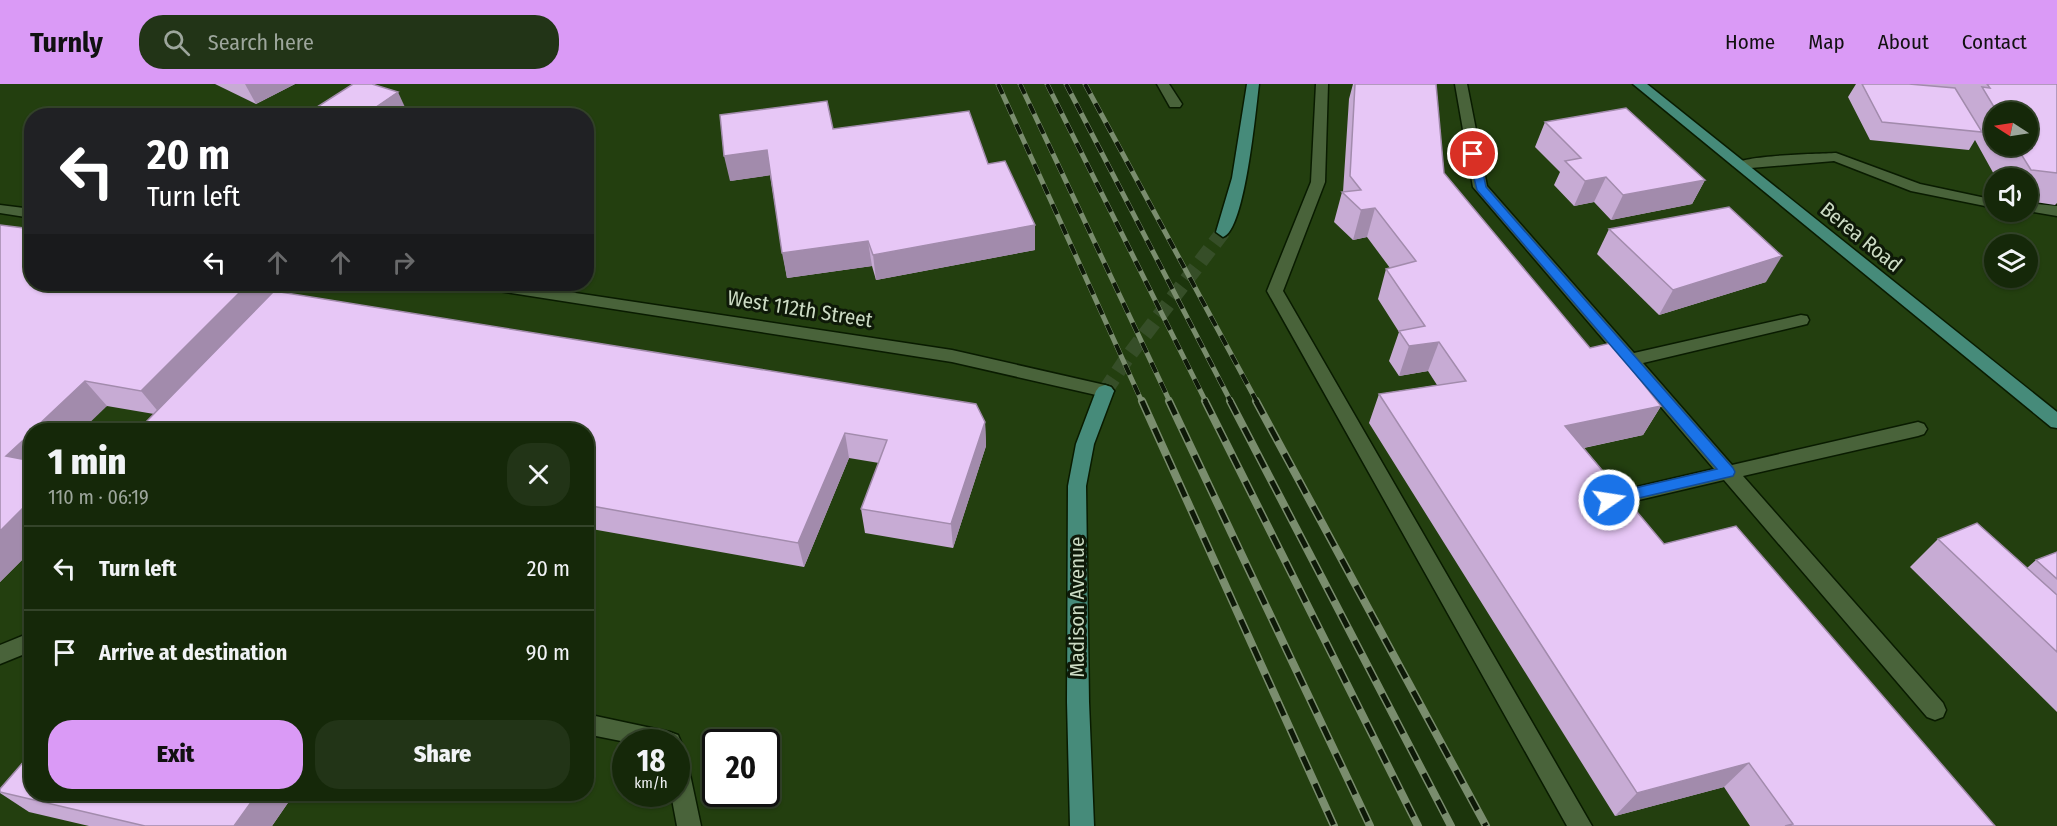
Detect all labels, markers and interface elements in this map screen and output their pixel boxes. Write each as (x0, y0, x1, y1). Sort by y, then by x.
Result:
search box (139, 15, 559, 69)
text: Turnly (30, 26, 103, 59)
icon: search (160, 26, 193, 59)
text: Search here (208, 29, 314, 56)
text: Home (1725, 29, 1775, 55)
text: Map (1808, 29, 1845, 55)
text: About (1878, 29, 1929, 55)
text: Contact (1962, 29, 2027, 55)
north arrow (1984, 102, 2038, 156)
map controls (1984, 102, 2038, 288)
pin (1447, 128, 1498, 179)
text: 20 m (147, 130, 230, 180)
icon: left (48, 132, 126, 210)
icon: arrive (1456, 137, 1489, 170)
button: sound (1984, 168, 2038, 222)
text: Turn left (147, 181, 240, 213)
street label: Berea Road (1815, 196, 1907, 278)
button: layers (1984, 234, 2038, 288)
icon: left (198, 246, 231, 279)
icon: ahead (261, 246, 294, 279)
icon: ahead (324, 246, 357, 279)
icon: right (387, 246, 420, 279)
street label: West 112th Street (726, 285, 875, 333)
text: 1 min (48, 440, 126, 484)
button: close (507, 443, 570, 506)
position arrow (1577, 468, 1641, 532)
text: 110 m · 06:19 (48, 485, 149, 509)
street label: Madison Avenue (1064, 537, 1090, 677)
icon: left (48, 552, 81, 585)
text: Turn left (99, 555, 177, 582)
text: 20 m (527, 555, 570, 582)
icon: arrive (48, 636, 81, 669)
text: Arrive at destination (99, 639, 287, 666)
text: 90 m (526, 639, 570, 666)
button: Exit (48, 720, 303, 789)
button: Share (315, 720, 570, 789)
speed limit sign: 20 (702, 729, 780, 807)
text: 18 (637, 743, 665, 779)
text: km/h (634, 774, 668, 792)

